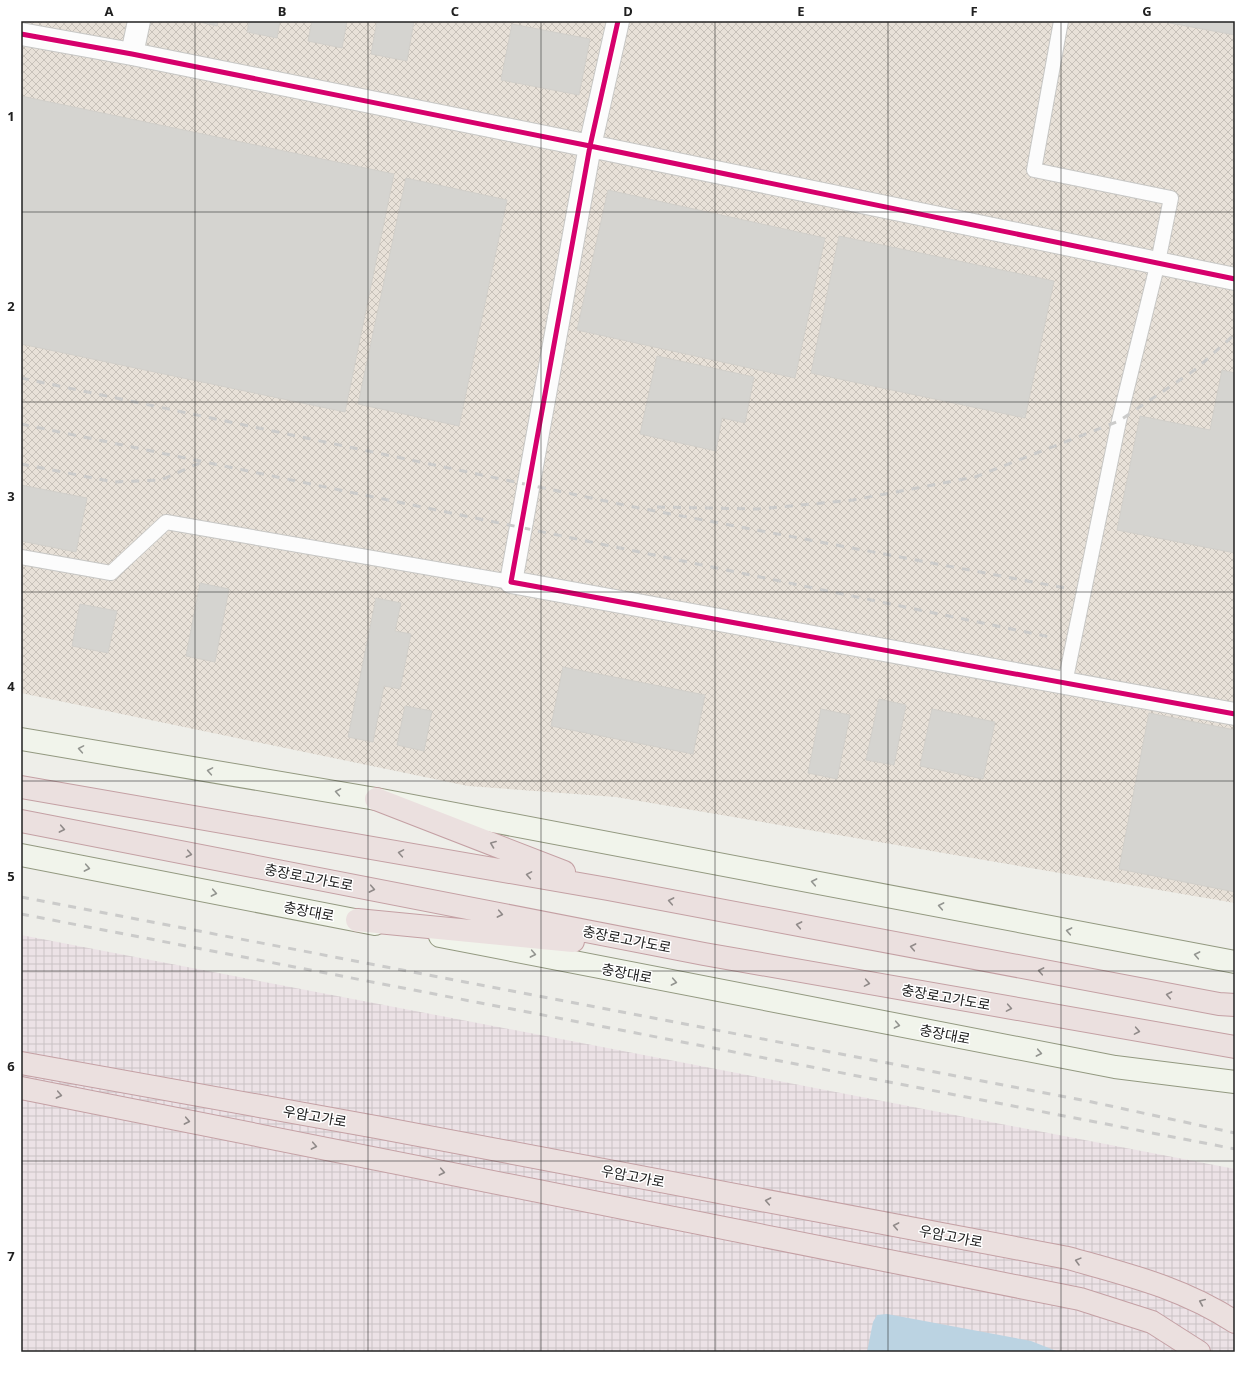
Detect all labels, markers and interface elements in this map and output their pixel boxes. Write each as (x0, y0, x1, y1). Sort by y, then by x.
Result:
text: A (105, 2, 114, 20)
text: B (278, 2, 286, 20)
text: C (451, 2, 459, 20)
text: D (623, 2, 633, 20)
text: E (797, 2, 805, 20)
text: F (970, 2, 978, 20)
text: G (1142, 2, 1152, 20)
text: 1 (7, 107, 15, 125)
text: 2 (7, 297, 15, 315)
text: 3 (7, 487, 15, 505)
text: 4 (7, 677, 15, 695)
one-way arrow (78, 745, 84, 754)
one-way arrow (206, 767, 213, 776)
one-way arrow (335, 789, 341, 797)
one-way arrow (59, 824, 65, 832)
one-way arrow (490, 841, 497, 849)
one-way arrow (186, 849, 192, 857)
one-way arrow (398, 849, 404, 858)
street label: 충장로고가도로 (263, 859, 355, 895)
one-way arrow (84, 863, 90, 871)
text: 5 (7, 867, 15, 885)
one-way arrow (526, 872, 532, 880)
one-way arrow (810, 878, 817, 887)
one-way arrow (369, 884, 375, 893)
one-way arrow (211, 888, 218, 896)
street label: 충장대로 (282, 897, 336, 925)
one-way arrow (668, 897, 674, 906)
one-way arrow (938, 903, 944, 911)
one-way arrow (496, 909, 503, 918)
street label: 충장로고가도로 (581, 921, 673, 957)
one-way arrow (796, 921, 802, 930)
one-way arrow (1066, 927, 1072, 935)
one-way arrow (910, 943, 916, 951)
one-way arrow (530, 950, 536, 958)
one-way arrow (1194, 951, 1200, 960)
street label: 충장대로 (600, 959, 654, 987)
one-way arrow (1038, 967, 1044, 975)
one-way arrow (671, 977, 677, 985)
one-way arrow (864, 978, 870, 986)
street label: 충장로고가도로 (900, 980, 992, 1014)
one-way arrow (1166, 991, 1172, 999)
one-way arrow (1005, 1003, 1012, 1012)
one-way arrow (894, 1020, 901, 1029)
street label: 충장대로 (918, 1020, 972, 1048)
one-way arrow (1133, 1026, 1140, 1035)
one-way arrow (1036, 1048, 1042, 1056)
text: 6 (7, 1057, 15, 1075)
one-way arrow (56, 1091, 62, 1099)
street label: 우암고가로 (282, 1101, 348, 1131)
one-way arrow (184, 1116, 190, 1124)
one-way arrow (311, 1142, 317, 1150)
street label: 우암고가로 (600, 1161, 667, 1191)
one-way arrow (439, 1167, 445, 1175)
one-way arrow (765, 1198, 771, 1206)
street label: 우암고가로 (918, 1221, 985, 1251)
one-way arrow (893, 1222, 899, 1230)
text: 7 (7, 1247, 15, 1265)
one-way arrow (1075, 1257, 1082, 1266)
one-way arrow (1198, 1299, 1206, 1307)

